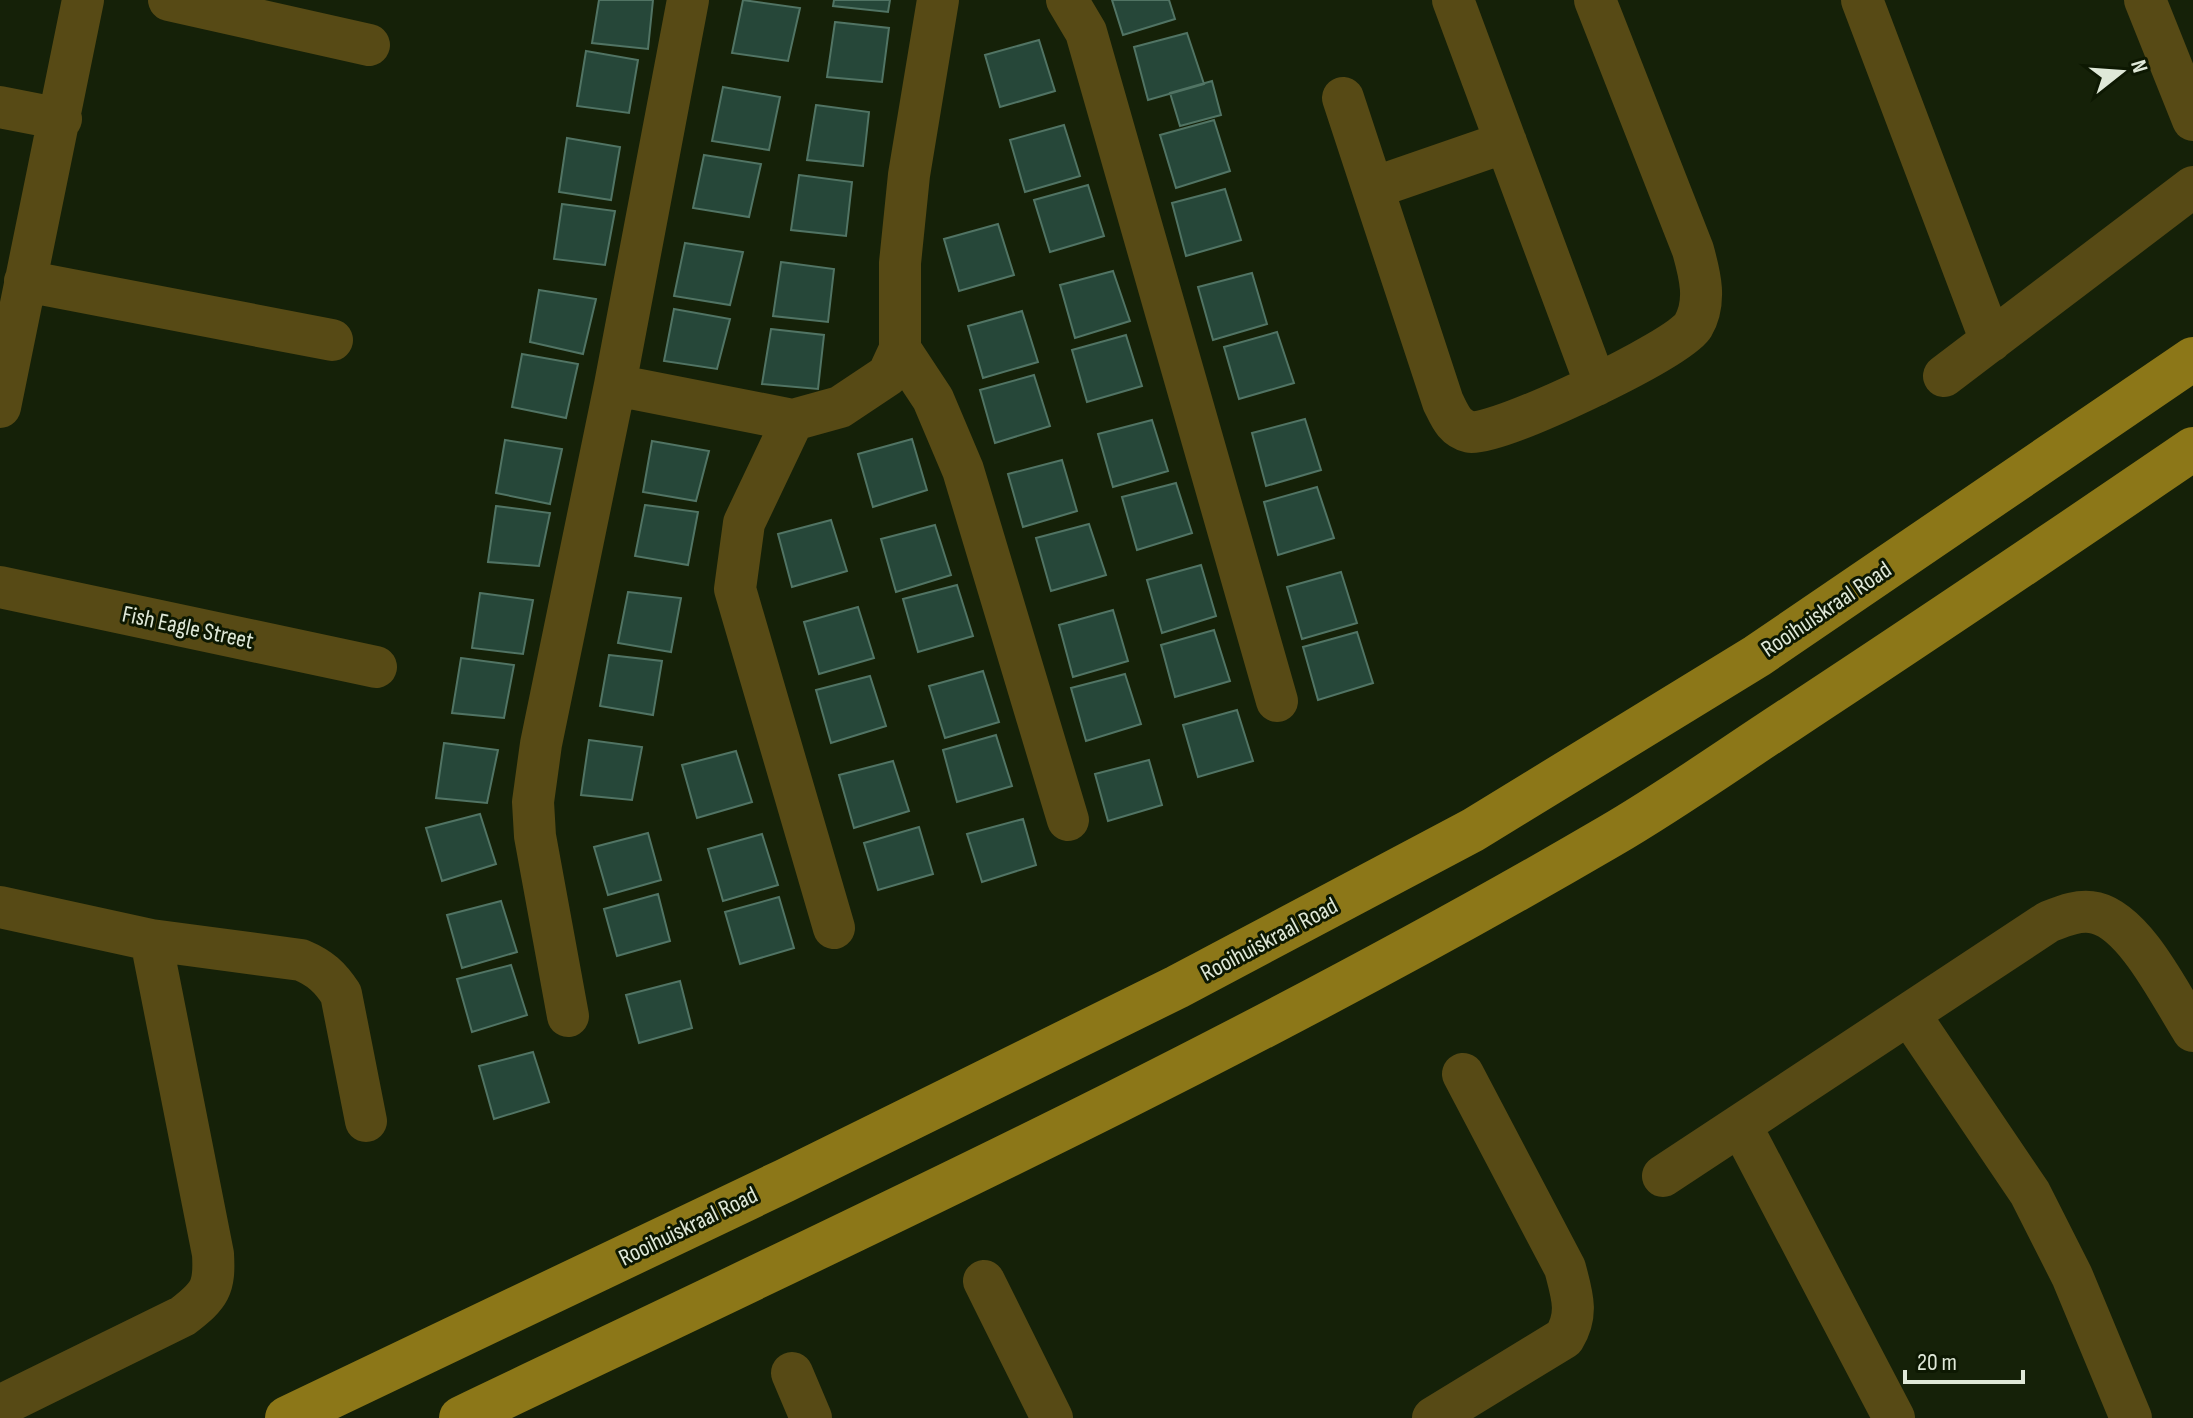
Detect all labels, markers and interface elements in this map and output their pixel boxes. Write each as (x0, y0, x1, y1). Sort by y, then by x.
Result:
north arrow (2081, 32, 2161, 112)
text: N (2124, 57, 2153, 76)
street label: Rooihuiskraal Road (1756, 555, 1897, 664)
street label: Fish Eagle Street (120, 599, 256, 656)
street label: Rooihuiskraal Road (1196, 891, 1343, 988)
street label: Rooihuiskraal Road (614, 1180, 762, 1273)
scale bar (1905, 1334, 2023, 1384)
text: 20 m (1917, 1348, 1957, 1377)

